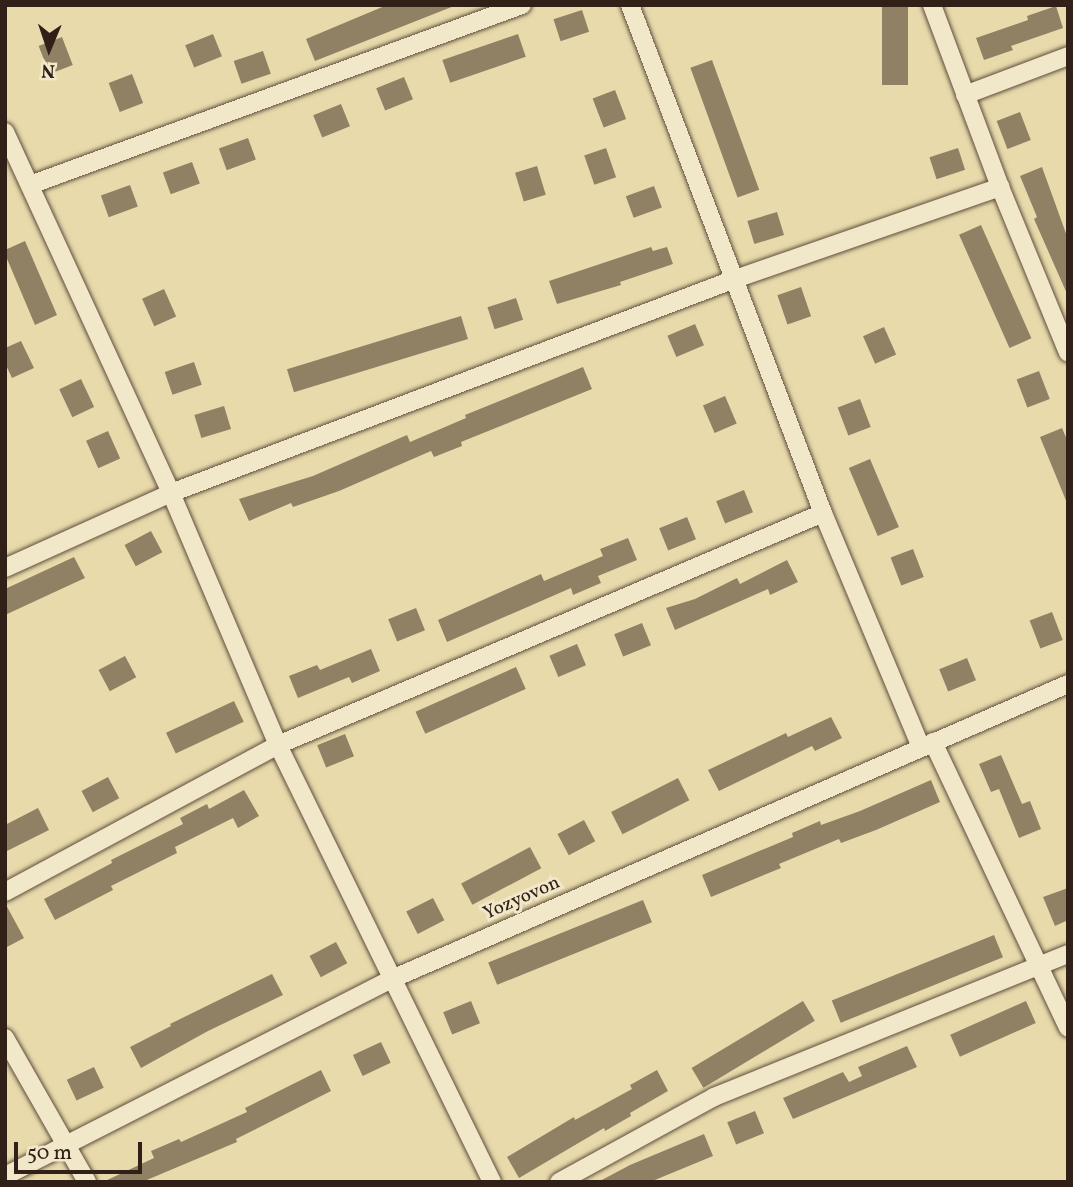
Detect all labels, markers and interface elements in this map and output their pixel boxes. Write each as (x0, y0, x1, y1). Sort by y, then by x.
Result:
north arrow (14, 14, 84, 84)
text: N (41, 57, 56, 83)
street label: Yozyovon (480, 872, 564, 926)
scale bar (18, 1128, 145, 1172)
text: 50 m (27, 1139, 72, 1168)

